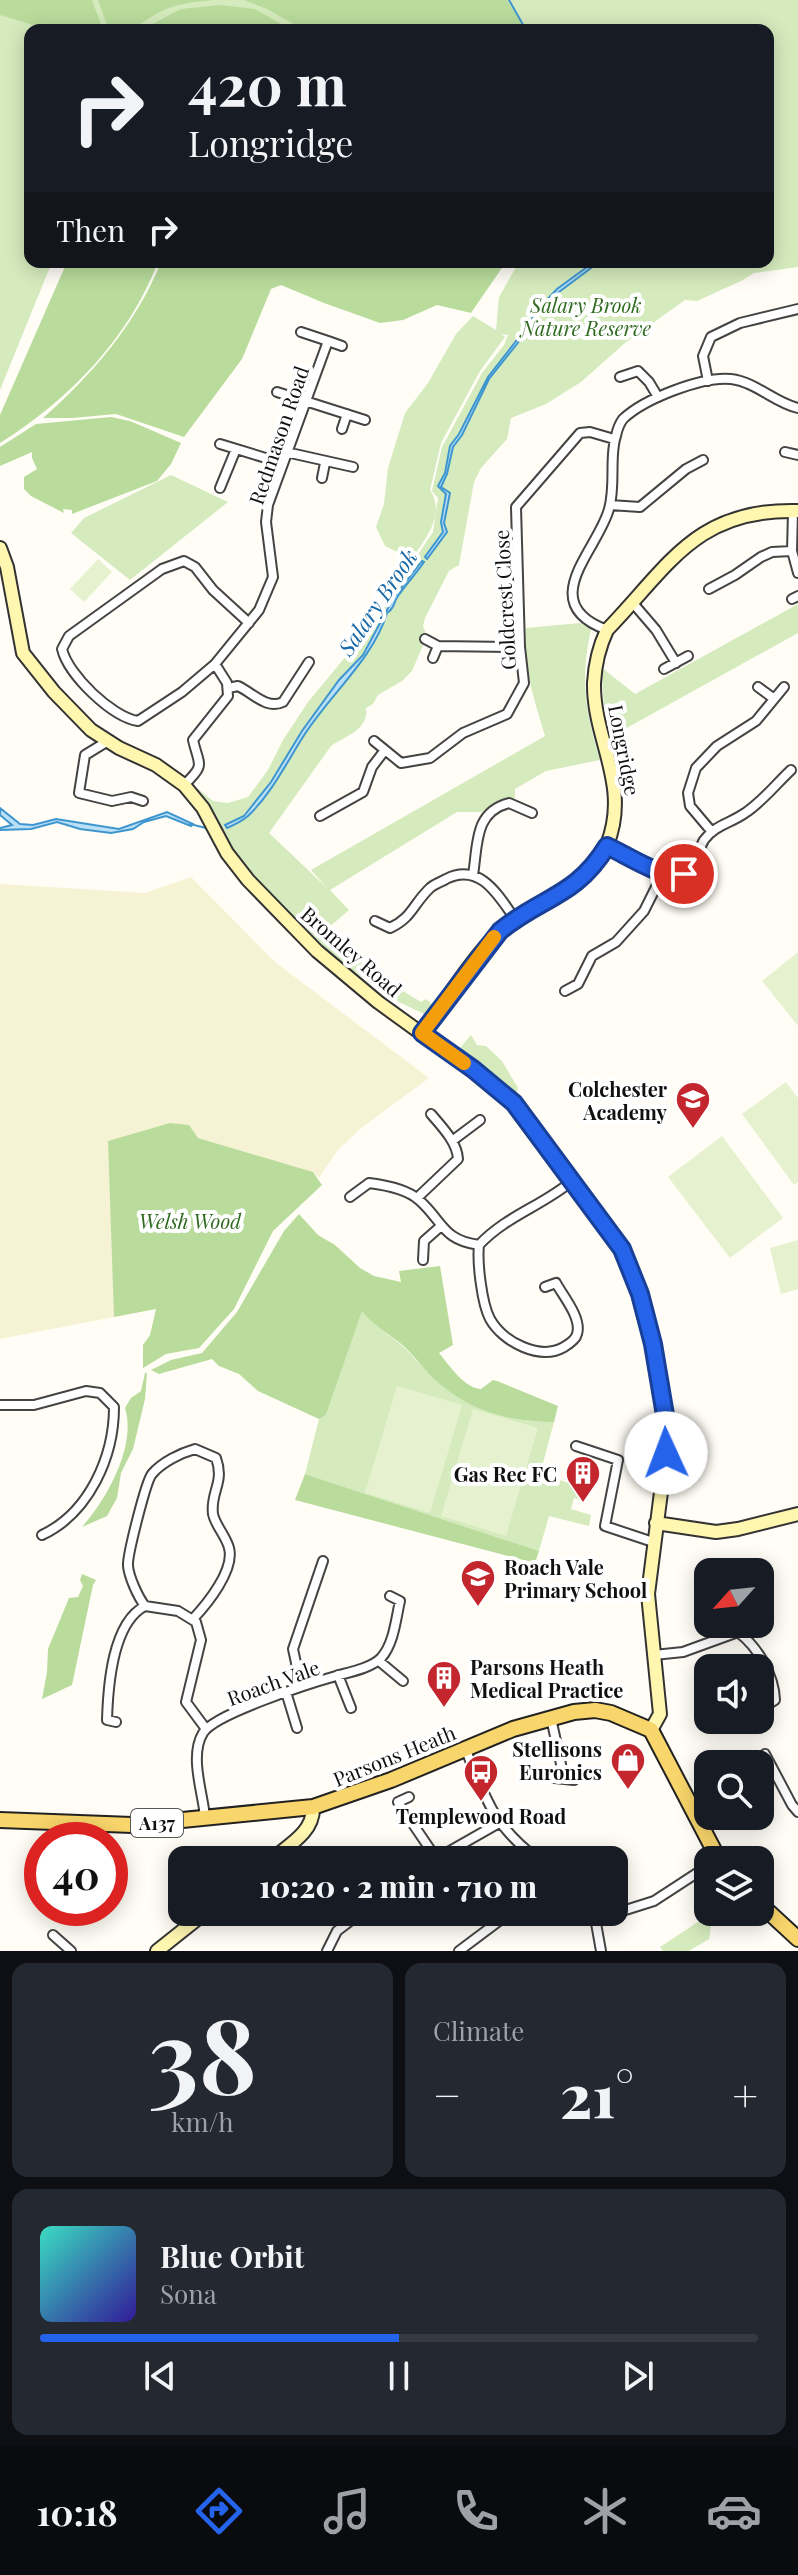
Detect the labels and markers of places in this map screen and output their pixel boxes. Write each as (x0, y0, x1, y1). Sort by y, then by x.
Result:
pin (650, 840, 718, 908)
place label: Colchester Academy (568, 1075, 668, 1125)
school or university icon: Colchester Academy (674, 1080, 712, 1130)
building icon: Gas Rec FC (564, 1454, 602, 1504)
place label: Gas Rec FC (454, 1460, 557, 1487)
place label: Roach Vale Primary School (504, 1553, 647, 1603)
school or university icon: Roach Vale Primary School (459, 1558, 497, 1608)
place label: Parsons Heath Medical Practice (470, 1653, 623, 1703)
building icon: Parsons Heath Medical Practice (425, 1659, 463, 1709)
place label: Stellisons Euronics (512, 1735, 602, 1785)
shop icon: Stellisons Euronics (609, 1741, 647, 1791)
bus stop icon: Templewood Road (462, 1753, 500, 1803)
place label: Templewood Road (396, 1802, 566, 1829)

